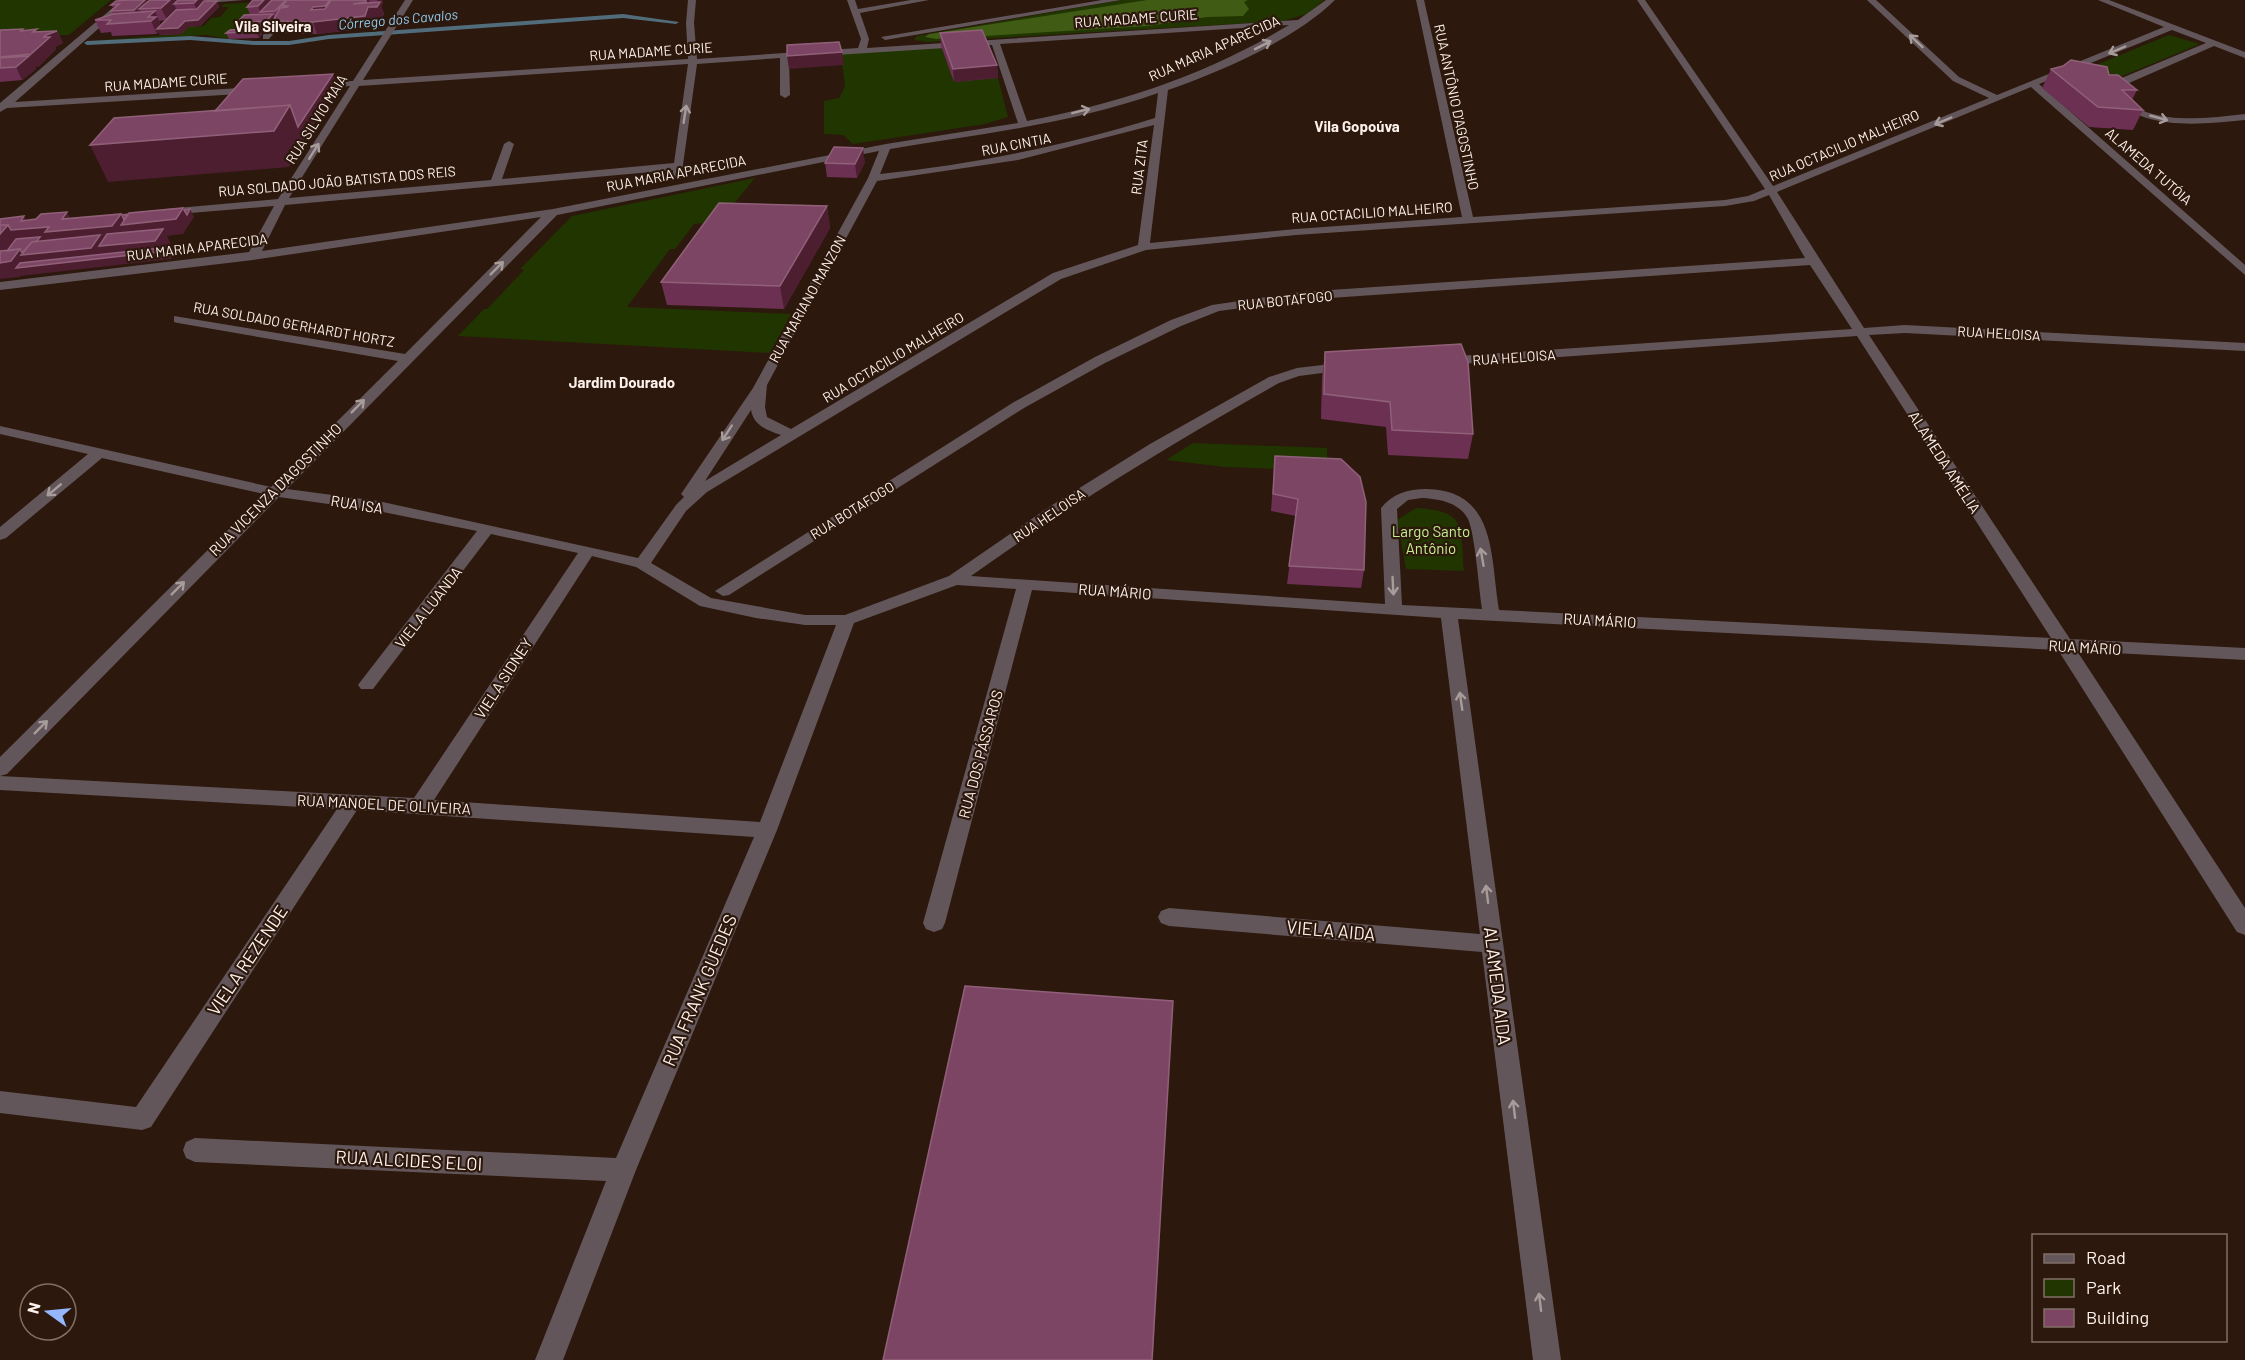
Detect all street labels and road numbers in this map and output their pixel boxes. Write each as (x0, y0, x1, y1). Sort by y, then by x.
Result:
street label: RUA MADAME CURIE (1074, 5, 1198, 31)
street label: RUA MARIA APARECIDA (1146, 11, 1283, 85)
street label: RUA ANTÔNIO D'AGOSTINHO (1431, 22, 1483, 192)
street label: RUA MADAME CURIE (589, 38, 713, 64)
street label: RUA MADAME CURIE (104, 69, 228, 95)
street label: RUA SILVIO MAIA (282, 71, 351, 167)
street label: RUA OCTACILIO MALHEIRO (1766, 106, 1922, 184)
street label: ALAMEDA TUTÓIA (2102, 124, 2196, 208)
street label: RUA CINTIA (980, 129, 1053, 159)
street label: RUA ZITA (1127, 138, 1151, 196)
street label: RUA MARIA APARECIDA (605, 151, 748, 195)
street label: RUA SOLDADO JOÃO BATISTA DOS REIS (218, 162, 456, 200)
street label: RUA OCTACILIO MALHEIRO (1291, 198, 1453, 226)
street label: RUA MARIA APARECIDA (126, 230, 269, 264)
street label: RUA MARIANO MANZON (765, 232, 849, 366)
street label: RUA BOTAFOGO (1237, 287, 1333, 313)
street label: RUA SOLDADO GERHARDT HORTZ (192, 298, 396, 350)
street label: RUA OCTACILIO MALHEIRO (819, 308, 967, 406)
street label: RUA HELOISA (1957, 322, 2042, 344)
street label: RUA HELOISA (1472, 346, 1557, 368)
street label: ALAMEDA AMÉLIA (1905, 407, 1985, 517)
street label: RUA VICENZA D'AGOSTINHO (205, 419, 345, 559)
street label: RUA BOTAFOGO (807, 477, 897, 543)
street label: RUA HELOISA (1010, 484, 1089, 545)
street label: RUA ISA (330, 491, 384, 517)
street label: VIELA LUANDA (391, 563, 465, 651)
street label: RUA MÁRIO (1078, 579, 1152, 603)
street label: RUA MÁRIO (1563, 609, 1637, 631)
street label: VIELA SIDNEY (470, 634, 536, 722)
street label: RUA MÁRIO (2048, 636, 2122, 658)
street label: RUA DOS PÁSSAROS (954, 688, 1006, 820)
street label: RUA MANOEL DE OLIVEIRA (296, 790, 472, 818)
street label: VIELA REZENDE (202, 901, 292, 1019)
street label: RUA FRANK GUEDES (657, 911, 741, 1069)
street label: VIELA AIDA (1286, 915, 1376, 945)
street label: ALAMEDA AIDA (1480, 926, 1516, 1046)
street label: RUA ALCIDES ELOI (335, 1145, 483, 1175)

